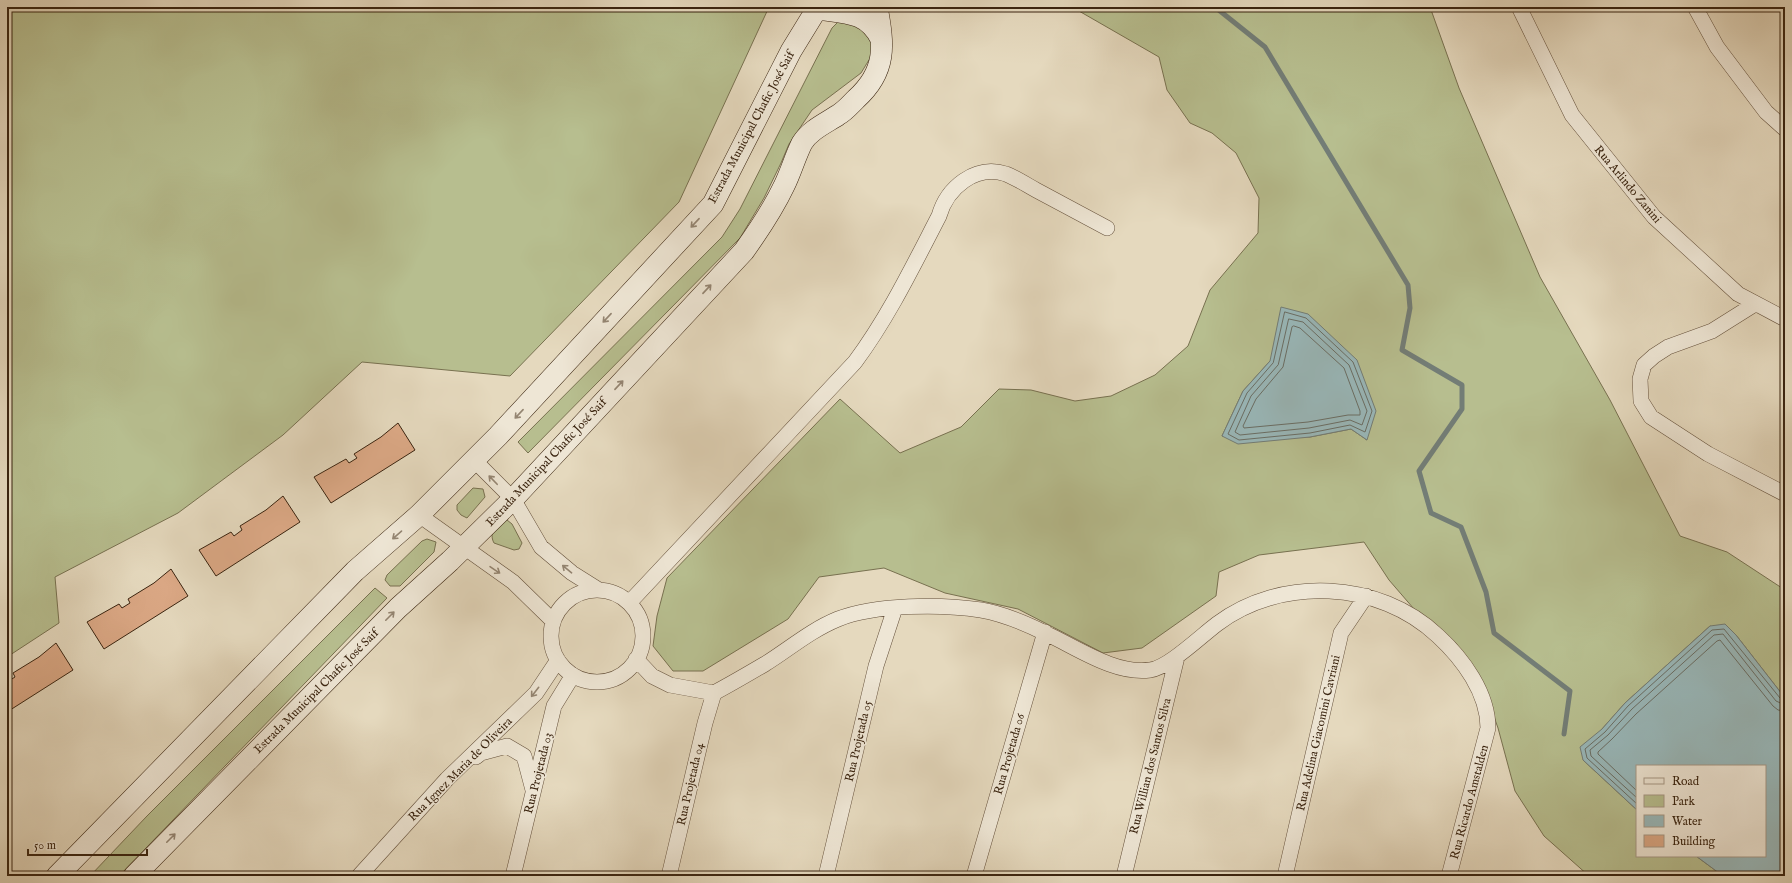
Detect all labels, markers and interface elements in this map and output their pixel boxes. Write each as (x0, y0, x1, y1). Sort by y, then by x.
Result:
street label: Estrada Municipal Chafic José Saif (705, 46, 800, 207)
street label: Rua Arlindo Zanini (1591, 142, 1664, 226)
one-way arrow (691, 218, 700, 228)
one-way arrow (703, 284, 712, 294)
one-way arrow (602, 313, 612, 323)
one-way arrow (614, 380, 623, 390)
street label: Estrada Municipal Chafic José Saif (483, 393, 613, 530)
one-way arrow (514, 409, 524, 419)
one-way arrow (489, 475, 498, 485)
one-way arrow (391, 530, 402, 539)
one-way arrow (561, 564, 572, 573)
one-way arrow (490, 566, 501, 574)
one-way arrow (385, 611, 395, 621)
street label: Estrada Municipal Chafic José Saif (251, 624, 385, 758)
street label: Rua Adelina Giacomini Cavriani (1293, 654, 1344, 812)
one-way arrow (531, 687, 540, 698)
street label: Rua Willian dos Santos Silva (1126, 696, 1175, 836)
street label: Rua Projetada 05 (842, 698, 875, 783)
street label: Rua Projetada 06 (991, 711, 1028, 796)
street label: Rua Ignez Maria de Oliveira (405, 714, 516, 825)
street label: Rua Projetada 03 (521, 731, 556, 815)
street label: Rua Projetada 04 (674, 741, 707, 827)
street label: Rua Ricardo Amstalden (1447, 743, 1492, 861)
legend (1636, 765, 1766, 857)
text: Road (1672, 774, 1700, 789)
text: Park (1672, 794, 1695, 809)
text: Water (1672, 814, 1703, 829)
scale bar (28, 831, 147, 857)
one-way arrow (166, 833, 176, 843)
text: Building (1672, 834, 1716, 849)
text: 50 m (34, 838, 56, 853)

